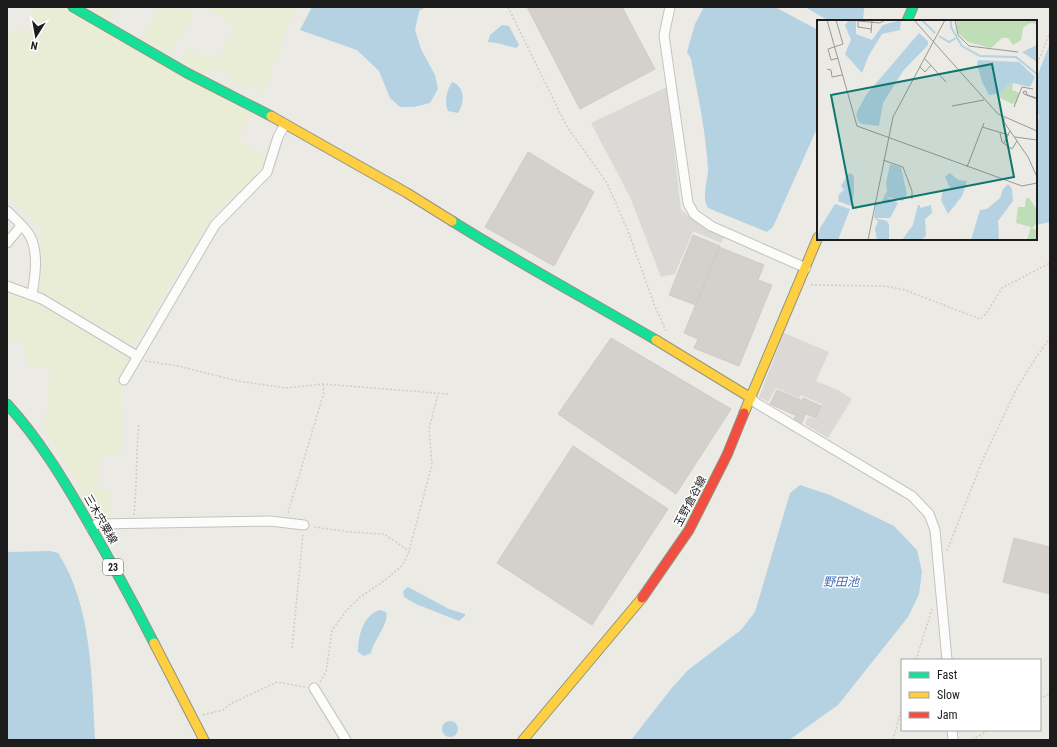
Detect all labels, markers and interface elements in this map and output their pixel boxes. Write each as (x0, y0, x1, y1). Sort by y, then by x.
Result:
north arrow (16, 16, 56, 56)
inset map (817, 20, 1037, 240)
text: N (29, 38, 39, 52)
street label: 玉野倉谷線 (672, 474, 709, 529)
street label: 三木宍粟線 (81, 492, 120, 546)
road number: 23 (103, 559, 123, 575)
water label: 野田池 (823, 575, 860, 589)
legend (901, 659, 1041, 731)
text: Fast (937, 668, 958, 682)
text: Slow (937, 688, 960, 702)
text: Jam (937, 708, 958, 722)

